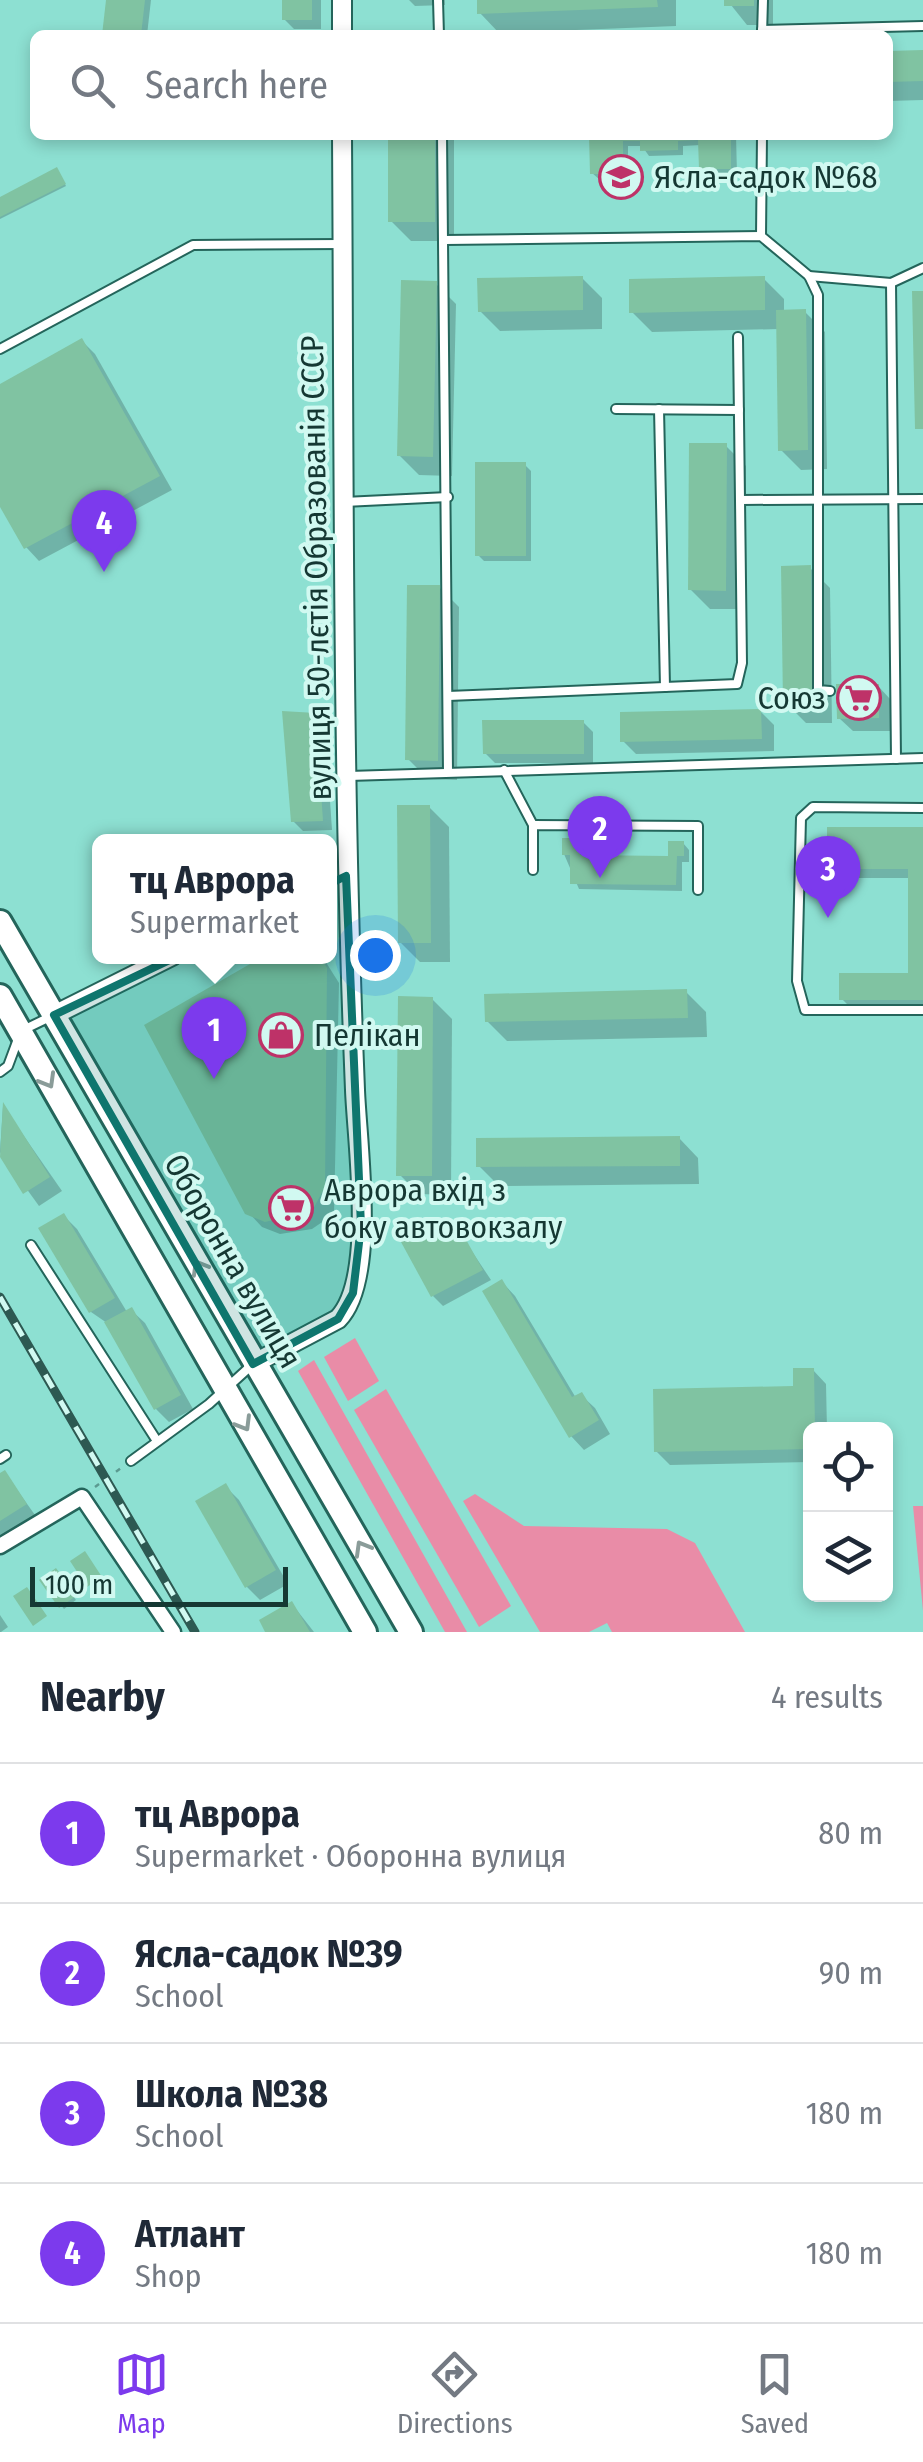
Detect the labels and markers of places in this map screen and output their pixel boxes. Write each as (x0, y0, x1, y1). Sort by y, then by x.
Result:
school or university icon: Ясла-садок №68 (598, 154, 644, 200)
place label: Ясла-садок №68 (654, 158, 877, 196)
pin: 4 (72, 490, 136, 572)
supermarket icon: Союз (836, 675, 882, 721)
place label: Союз (757, 679, 826, 717)
pin: 2 (568, 796, 632, 878)
pin: 3 (796, 836, 860, 918)
pin: 1 (182, 996, 246, 1079)
shop icon: Пелікан (258, 1012, 304, 1058)
place label: Пелікан (314, 1016, 421, 1054)
place label: Аврора вхід з боку автовокзалу (324, 1171, 563, 1246)
supermarket icon: Аврора вхід з боку автовокзалу (268, 1185, 314, 1231)

